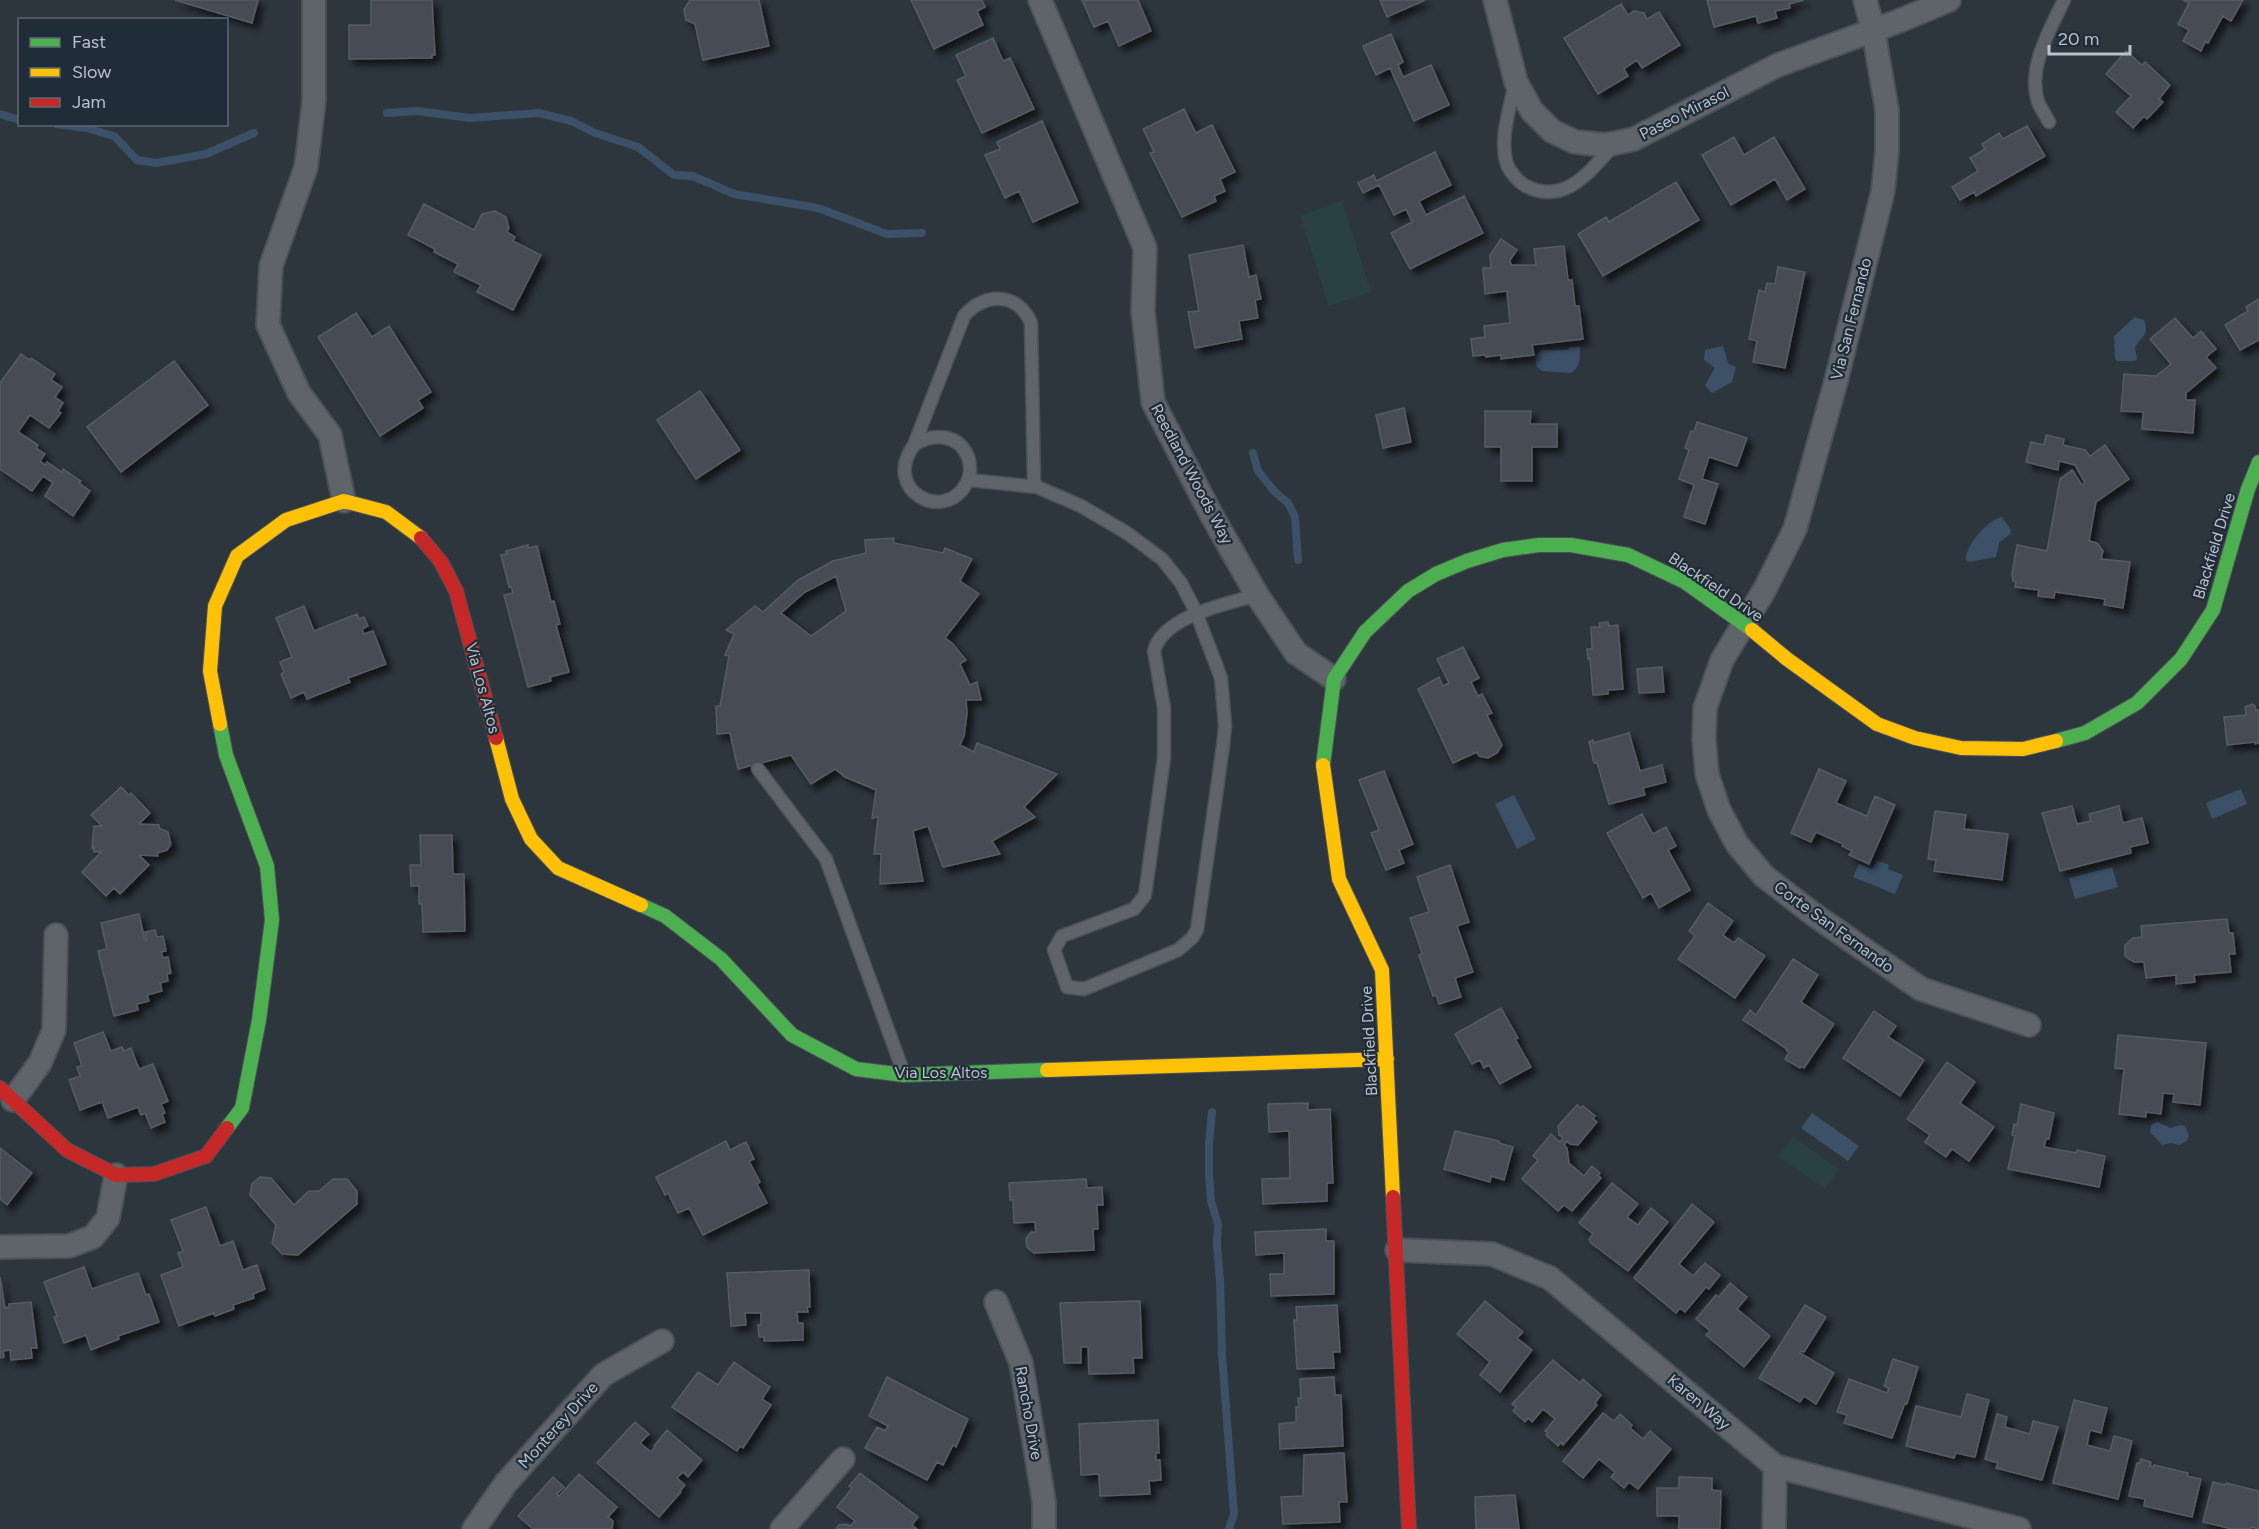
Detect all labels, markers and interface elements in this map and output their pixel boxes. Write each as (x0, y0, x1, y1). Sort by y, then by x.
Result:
legend (18, 18, 228, 126)
scale bar (2049, 18, 2130, 56)
text: 20 m (2058, 28, 2099, 50)
text: Fast (72, 31, 106, 53)
text: Slow (72, 61, 111, 83)
street label: Paseo Mirasol (1636, 82, 1732, 144)
text: Jam (72, 91, 106, 113)
street label: Via San Fernando (1827, 256, 1875, 382)
street label: Reedland Woods Way (1147, 401, 1237, 548)
street label: Blackfield Drive (2189, 490, 2239, 601)
street label: Blackfield Drive (1665, 548, 1767, 626)
street label: Via Los Altos (462, 641, 504, 735)
street label: Corte San Fernando (1770, 877, 1898, 977)
street label: Blackfield Drive (1357, 985, 1381, 1096)
street label: Via Los Altos (894, 1063, 988, 1082)
street label: Rancho Drive (1011, 1365, 1047, 1462)
street label: Karen Way (1664, 1370, 1735, 1434)
street label: Monterey Drive (514, 1378, 602, 1472)

